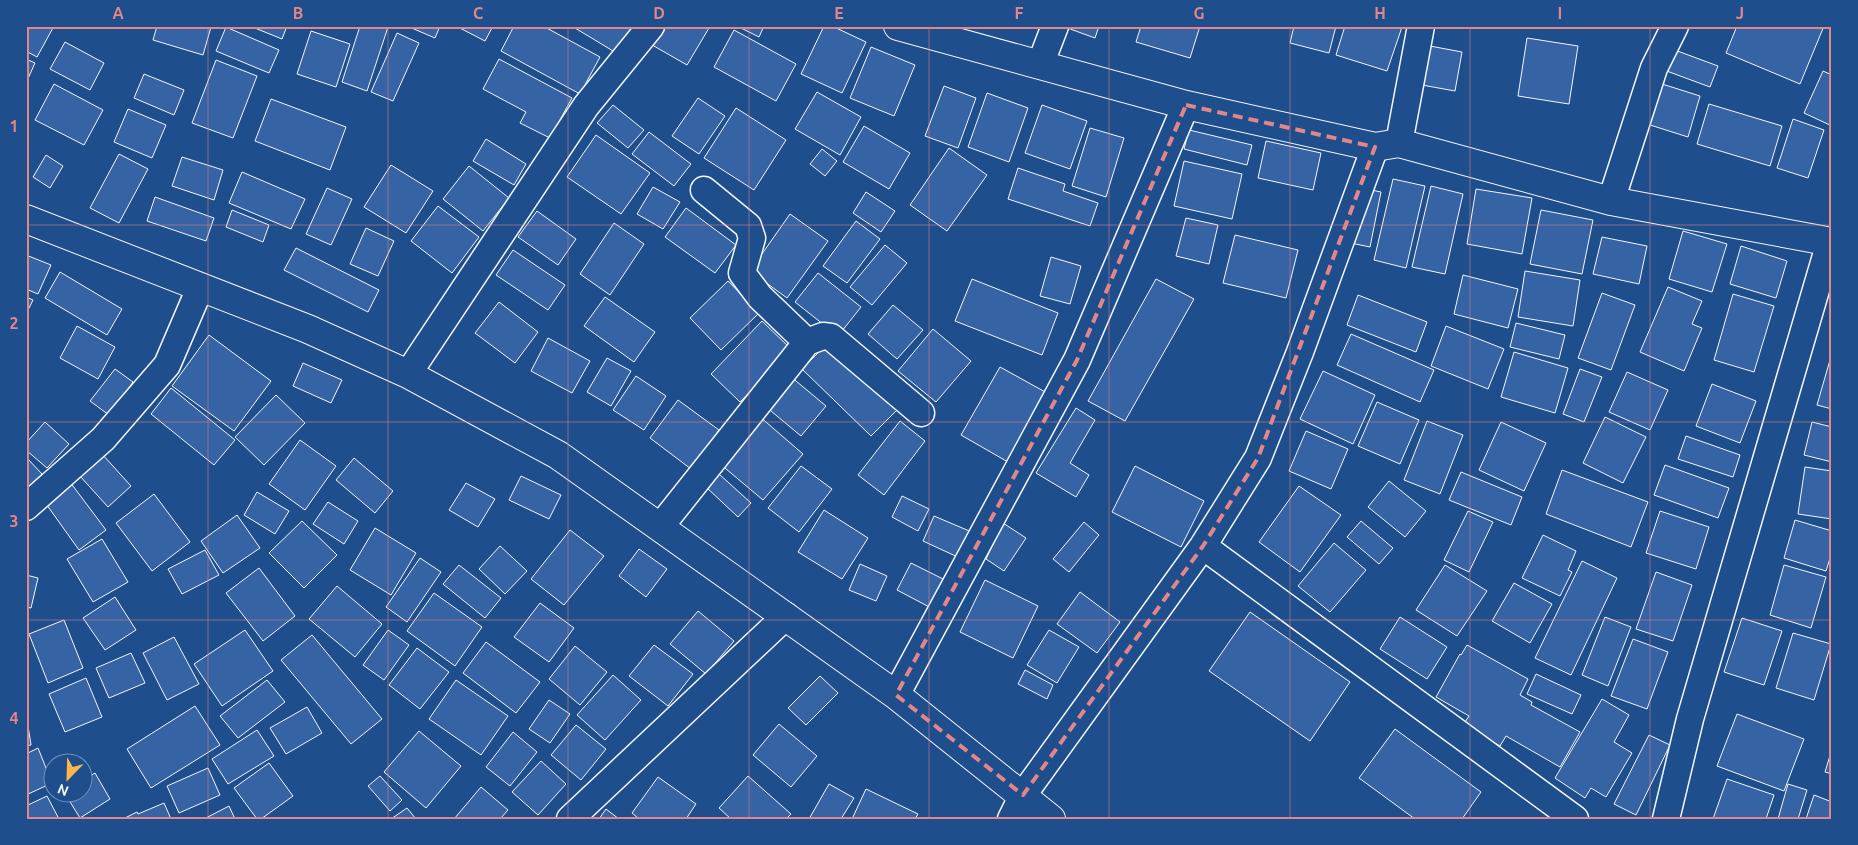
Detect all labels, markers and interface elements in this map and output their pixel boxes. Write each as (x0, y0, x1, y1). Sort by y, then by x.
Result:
text: A (112, 4, 124, 22)
text: B (293, 4, 303, 22)
text: C (473, 4, 483, 22)
text: D (653, 4, 665, 22)
text: E (834, 4, 844, 22)
text: F (1015, 4, 1024, 22)
text: G (1193, 4, 1205, 22)
text: H (1374, 4, 1386, 22)
text: I (1558, 4, 1562, 22)
text: J (1736, 4, 1744, 22)
text: 1 (9, 117, 19, 135)
text: 2 (9, 314, 19, 332)
text: 3 (9, 512, 19, 530)
text: 4 (9, 709, 19, 727)
north arrow (42, 752, 92, 802)
text: N (55, 781, 71, 799)

